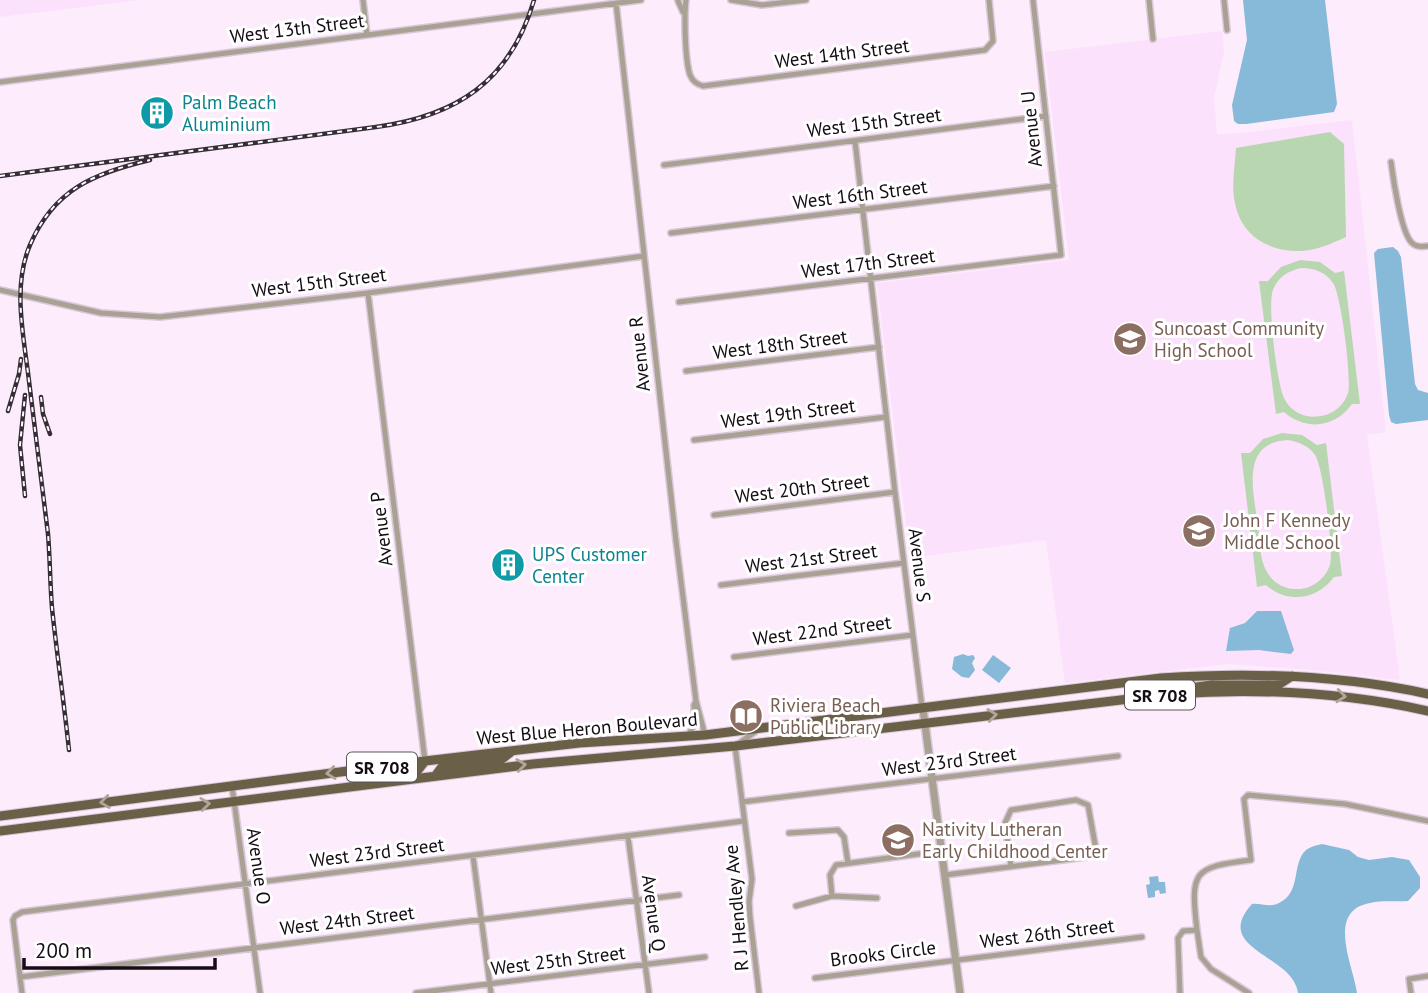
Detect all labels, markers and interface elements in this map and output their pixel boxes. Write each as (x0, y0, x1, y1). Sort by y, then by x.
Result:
street label: West 13th Street (228, 8, 366, 48)
street label: West 14th Street (773, 33, 911, 73)
place label: Palm Beach Aluminium (182, 90, 277, 136)
street label: Avenue U (1015, 90, 1047, 168)
building icon: Palm Beach Aluminium (138, 94, 176, 132)
street label: West 15th Street (805, 102, 943, 142)
street label: West 16th Street (791, 174, 929, 214)
street label: West 17th Street (800, 243, 937, 283)
street label: West 15th Street (250, 262, 388, 302)
street label: Avenue R (623, 315, 655, 393)
place label: Suncoast Community High School (1154, 316, 1324, 362)
school or university icon: Suncoast Community High School (1111, 320, 1149, 358)
street label: West 18th Street (711, 324, 849, 364)
street label: West 19th Street (719, 393, 857, 433)
street label: West 20th Street (733, 468, 871, 508)
street label: Avenue P (365, 490, 397, 568)
place label: John F Kennedy Middle School (1223, 508, 1350, 554)
school or university icon: John F Kennedy Middle School (1180, 512, 1218, 550)
street label: Avenue S (904, 527, 936, 603)
street label: West 21st Street (744, 538, 879, 578)
place label: UPS Customer Center (532, 542, 647, 588)
building icon: UPS Customer Center (489, 546, 527, 584)
street label: West 22nd Street (752, 610, 893, 650)
road number: SR 708 (1125, 680, 1195, 710)
one-way arrow (1335, 689, 1346, 704)
place label: Riviera Beach Public Library (770, 693, 881, 739)
library icon: Riviera Beach Public Library (727, 697, 765, 735)
street label: West Blue Heron Boulevard (475, 706, 699, 750)
one-way arrow (986, 708, 998, 723)
street label: West 23rd Street (880, 741, 1018, 781)
road number: SR 708 (347, 752, 417, 782)
one-way arrow (516, 758, 527, 773)
one-way arrow (325, 766, 337, 781)
one-way arrow (99, 794, 111, 809)
one-way arrow (199, 796, 211, 811)
place label: Nativity Lutheran Early Childhood Center (922, 817, 1108, 863)
school or university icon: Nativity Lutheran Early Childhood Center (879, 821, 917, 859)
street label: Avenue O (242, 826, 276, 906)
street label: West 23rd Street (308, 832, 446, 872)
street label: R J Hendley Ave (719, 844, 753, 972)
street label: Avenue Q (637, 873, 671, 954)
street label: West 24th Street (278, 900, 416, 940)
street label: West 26th Street (978, 913, 1116, 953)
scale bar (24, 926, 215, 970)
street label: Brooks Circle (829, 935, 937, 971)
text: 200 m (35, 937, 92, 964)
street label: West 25th Street (489, 940, 627, 980)

